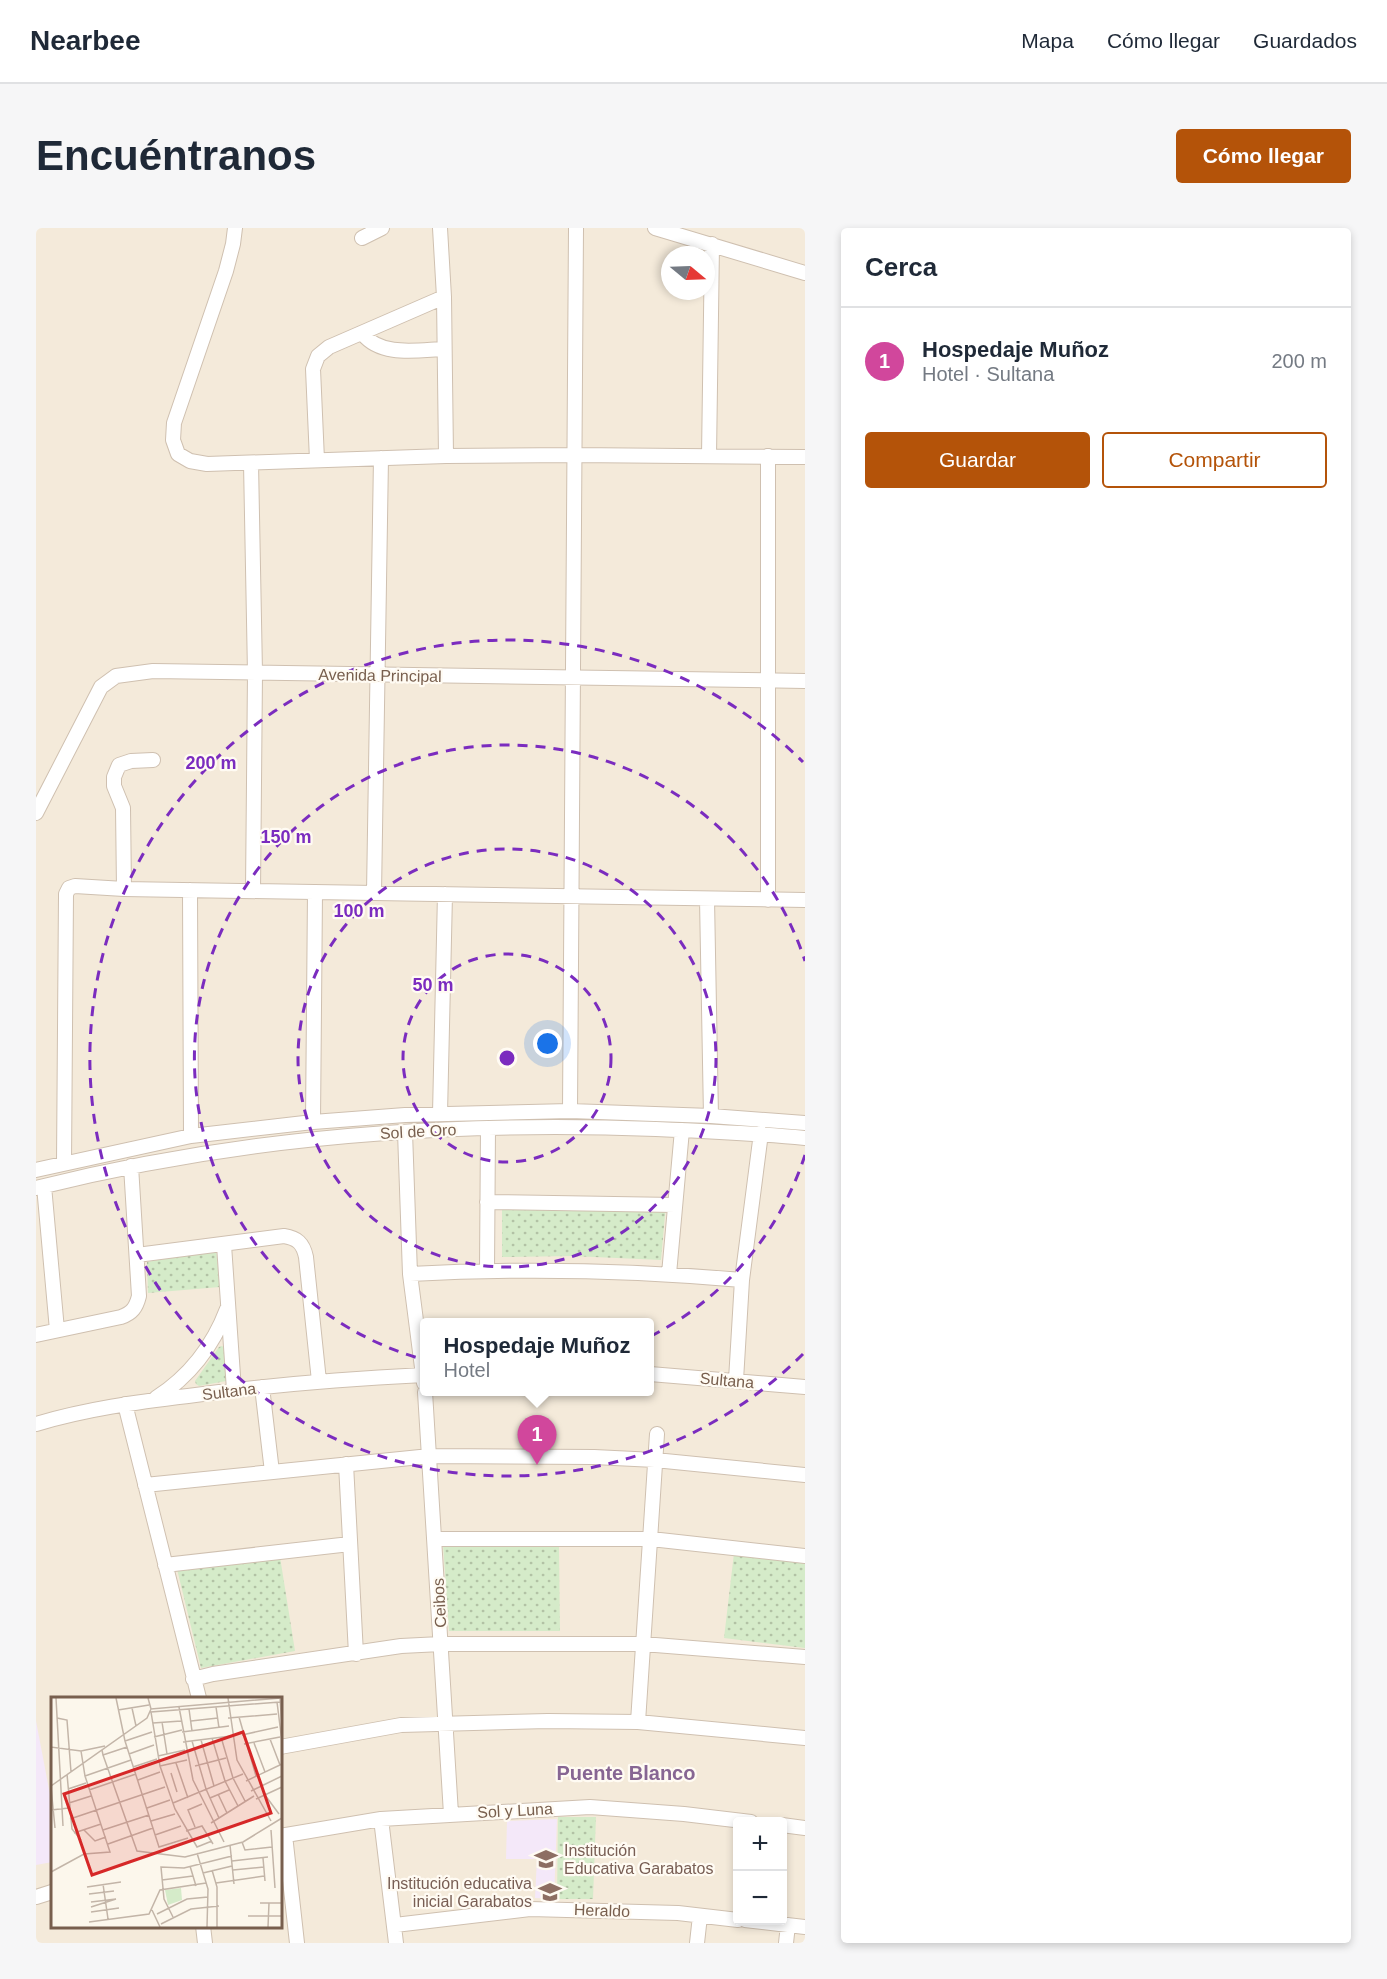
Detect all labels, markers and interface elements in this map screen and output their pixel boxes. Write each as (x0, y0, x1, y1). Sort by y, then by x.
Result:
text: Nearbee (30, 25, 141, 56)
text: Mapa (1021, 29, 1074, 52)
text: Cómo llegar (1107, 29, 1220, 52)
text: Guardados (1253, 29, 1357, 52)
button: Cómo llegar (1176, 129, 1351, 183)
text: Encuéntranos (36, 132, 316, 179)
north arrow (661, 246, 715, 300)
text: Cerca (865, 252, 937, 282)
text: Hospedaje Muñoz (922, 337, 1109, 362)
text: 1 (879, 350, 890, 372)
text: 200 m (1271, 350, 1327, 372)
text: Hotel · Sultana (922, 363, 1054, 385)
button: Guardar (865, 432, 1090, 488)
button: Compartir (1102, 432, 1327, 488)
street label: Avenida Principal (318, 666, 442, 685)
text: 200 m (185, 753, 237, 773)
text: 150 m (260, 827, 312, 847)
text: 100 m (333, 901, 385, 921)
text: 50 m (412, 975, 454, 995)
your location (533, 1029, 562, 1058)
centre of rings (497, 1048, 517, 1068)
street label: Sol de Oro (379, 1121, 457, 1142)
popup (420, 1318, 654, 1396)
text: Hospedaje Muñoz (443, 1333, 631, 1358)
text: Hotel (443, 1359, 490, 1381)
street label: Sultana (699, 1370, 755, 1391)
street label: Sultana (201, 1380, 257, 1403)
pin: 1 (518, 1416, 556, 1465)
street label: Ceibos (430, 1578, 449, 1628)
inset map (51, 1697, 282, 1928)
district label: Puente Blanco (557, 1762, 695, 1784)
street label: Sol y Luna (477, 1800, 553, 1821)
map controls (733, 1817, 787, 1925)
button: + (733, 1817, 787, 1871)
place label: Institución Educativa Garabatos (564, 1842, 713, 1877)
school or university icon: Institución Educativa Garabatos (533, 1846, 559, 1872)
button: − (733, 1871, 787, 1925)
place label: Institución educativa inicial Garabatos (387, 1875, 532, 1910)
school or university icon: Institución educativa inicial Garabatos (537, 1879, 563, 1905)
street label: Heraldo (574, 1901, 630, 1920)

